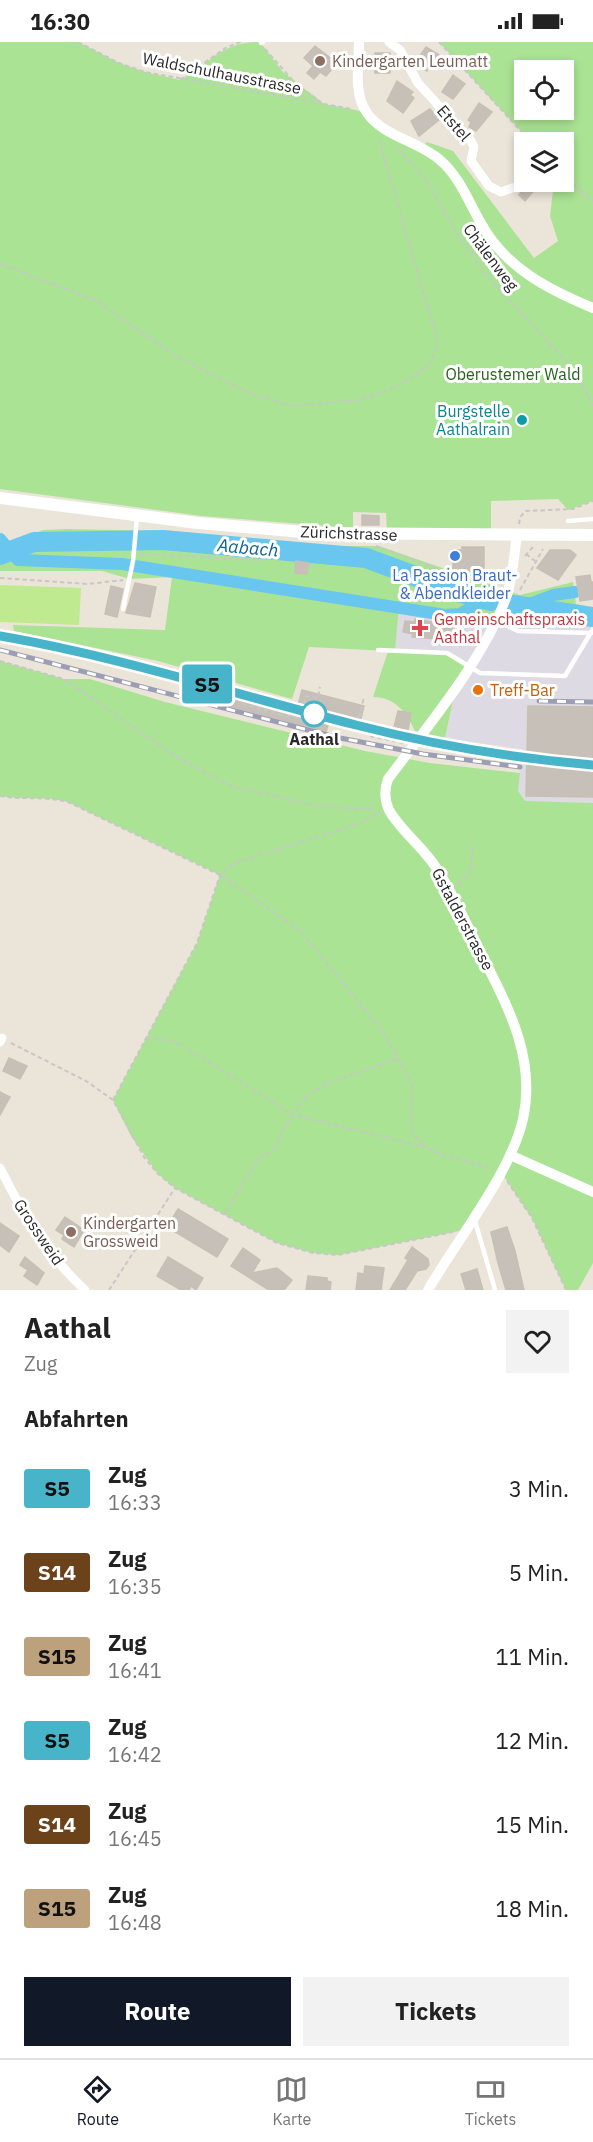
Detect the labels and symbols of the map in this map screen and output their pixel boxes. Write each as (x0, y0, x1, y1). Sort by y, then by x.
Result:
street label: Waldschulhausstrasse (141, 48, 303, 98)
place label: Kindergarten Leumatt (332, 51, 488, 71)
marker: Kindergarten Leumatt (313, 54, 327, 68)
street label: Etstel (433, 101, 475, 145)
street label: Chälenweg (459, 219, 523, 295)
park label: Oberustemer Wald (445, 364, 581, 384)
place label: Burgstelle Aathalrain (436, 401, 510, 439)
marker: Burgstelle Aathalrain (515, 413, 529, 427)
street label: Zürichstrasse (300, 521, 398, 545)
water label: Aabach (216, 533, 279, 562)
marker: La Passion Braut- & Abendkleider (448, 549, 462, 563)
place label: La Passion Braut- & Abendkleider (392, 565, 518, 603)
place label: Gemeinschaftspraxis Aathal (434, 609, 585, 647)
marker: Gemeinschaftspraxis Aathal (411, 619, 429, 637)
line badge: S5 (180, 664, 234, 704)
place label: Treff-Bar (490, 680, 555, 700)
marker: Treff-Bar (471, 683, 485, 697)
marker: Aathal (301, 701, 327, 727)
place label: Aathal (289, 729, 339, 749)
street label: Gstalderstrasse (428, 864, 498, 974)
street label: Grossweid (10, 1195, 68, 1269)
place label: Kindergarten Grossweid (83, 1213, 176, 1251)
marker: Kindergarten Grossweid (64, 1225, 78, 1239)

